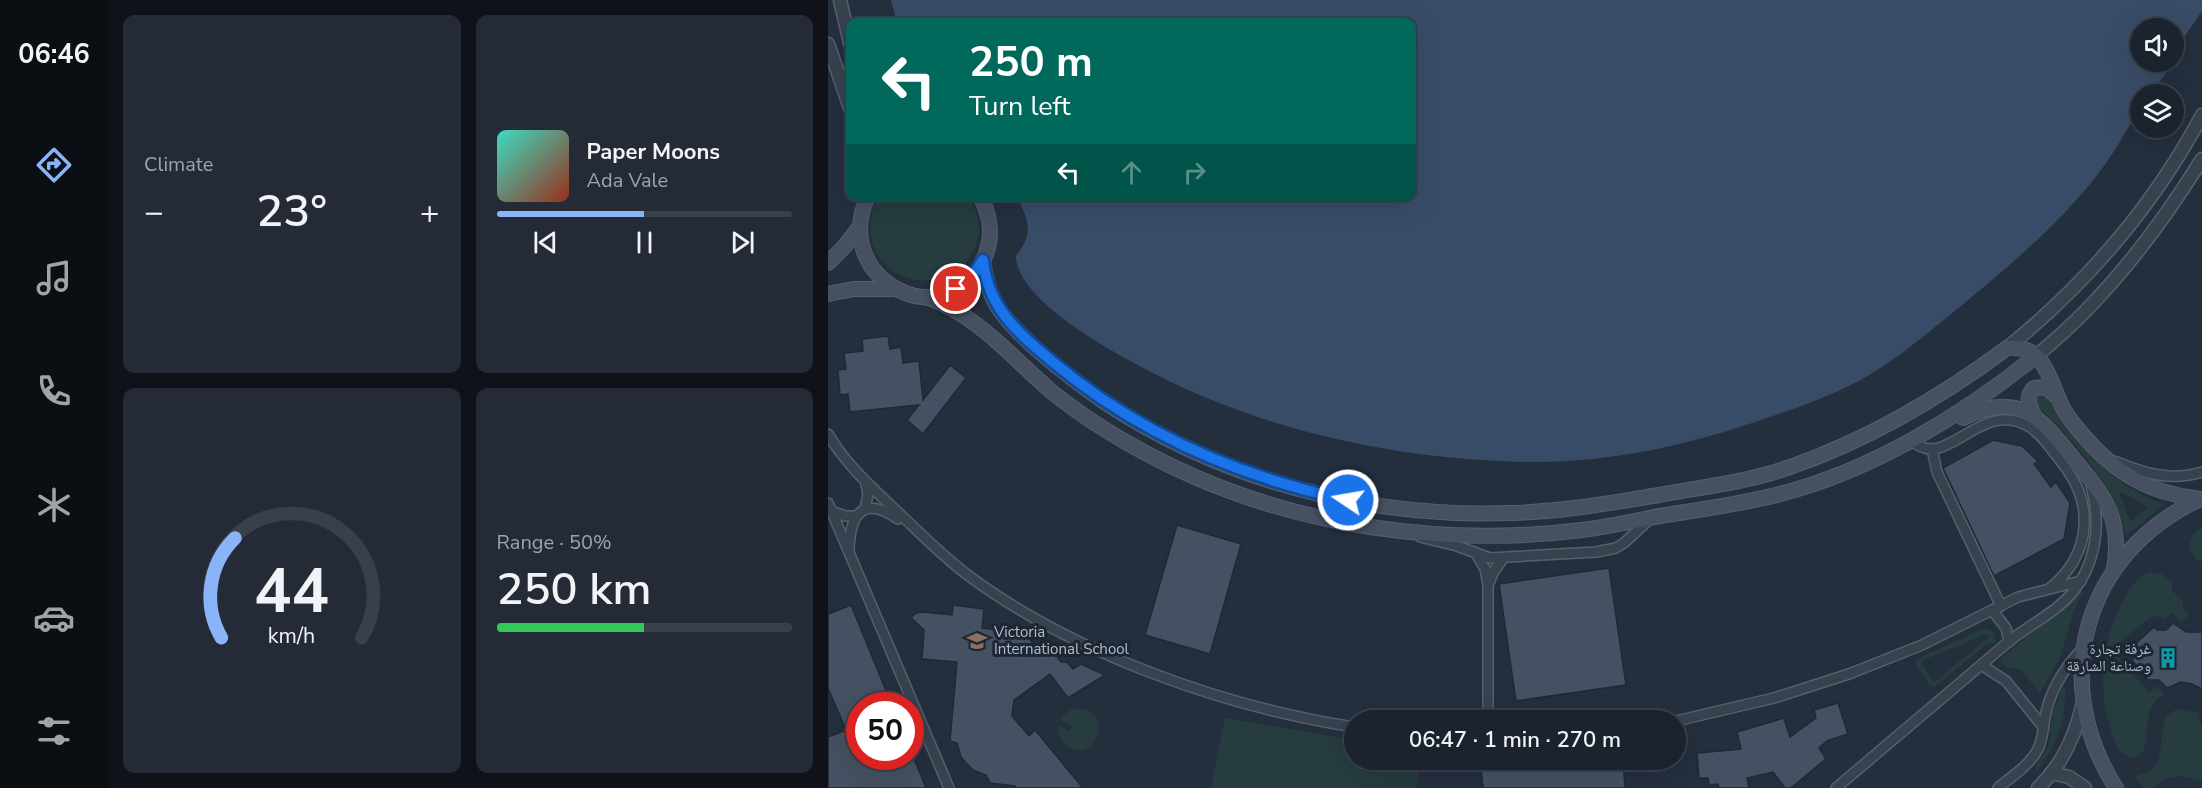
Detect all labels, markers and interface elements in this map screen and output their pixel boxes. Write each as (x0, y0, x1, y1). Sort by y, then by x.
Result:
map controls (2130, 18, 2184, 138)
button: sound (2130, 18, 2184, 72)
text: 250 m (969, 34, 1093, 91)
text: 06:46 (18, 36, 90, 73)
icon: left (870, 42, 948, 120)
button: layers (2130, 84, 2184, 138)
text: Turn left (969, 88, 1070, 125)
text: Paper Moons (587, 137, 720, 167)
icon: directions (33, 144, 75, 186)
text: Climate (144, 151, 213, 178)
icon: left (1052, 156, 1085, 189)
icon: ahead (1115, 156, 1148, 189)
icon: right (1178, 156, 1211, 189)
text: Ada Vale (587, 167, 668, 194)
text: 23° (256, 181, 327, 242)
text: − (144, 190, 164, 235)
text: + (420, 190, 439, 235)
icon: previous (529, 226, 562, 259)
icon: pause (628, 226, 661, 259)
icon: next (726, 226, 759, 259)
icon: music (33, 257, 75, 299)
pin (930, 263, 981, 314)
icon: arrive (939, 272, 972, 305)
icon: phone (33, 370, 75, 412)
position arrow (1316, 468, 1380, 532)
icon: climate (33, 484, 75, 526)
text: Range · 50% (497, 529, 612, 556)
text: 44 (254, 549, 329, 634)
text: 250 km (497, 559, 652, 620)
icon: car (33, 597, 75, 639)
text: km/h (268, 621, 315, 651)
place label: Victoria International School (993, 622, 1130, 659)
school or university icon: Victoria International School (965, 629, 989, 653)
place label: غرفة تجارة وصناعة الشارقة (2066, 639, 2151, 676)
building icon: غرفة تجارة وصناعة الشارقة (2156, 646, 2180, 670)
speed limit sign: 50 (846, 692, 924, 770)
icon: filters (33, 710, 75, 752)
text: 06:47 · 1 min · 270 m (1409, 725, 1621, 755)

